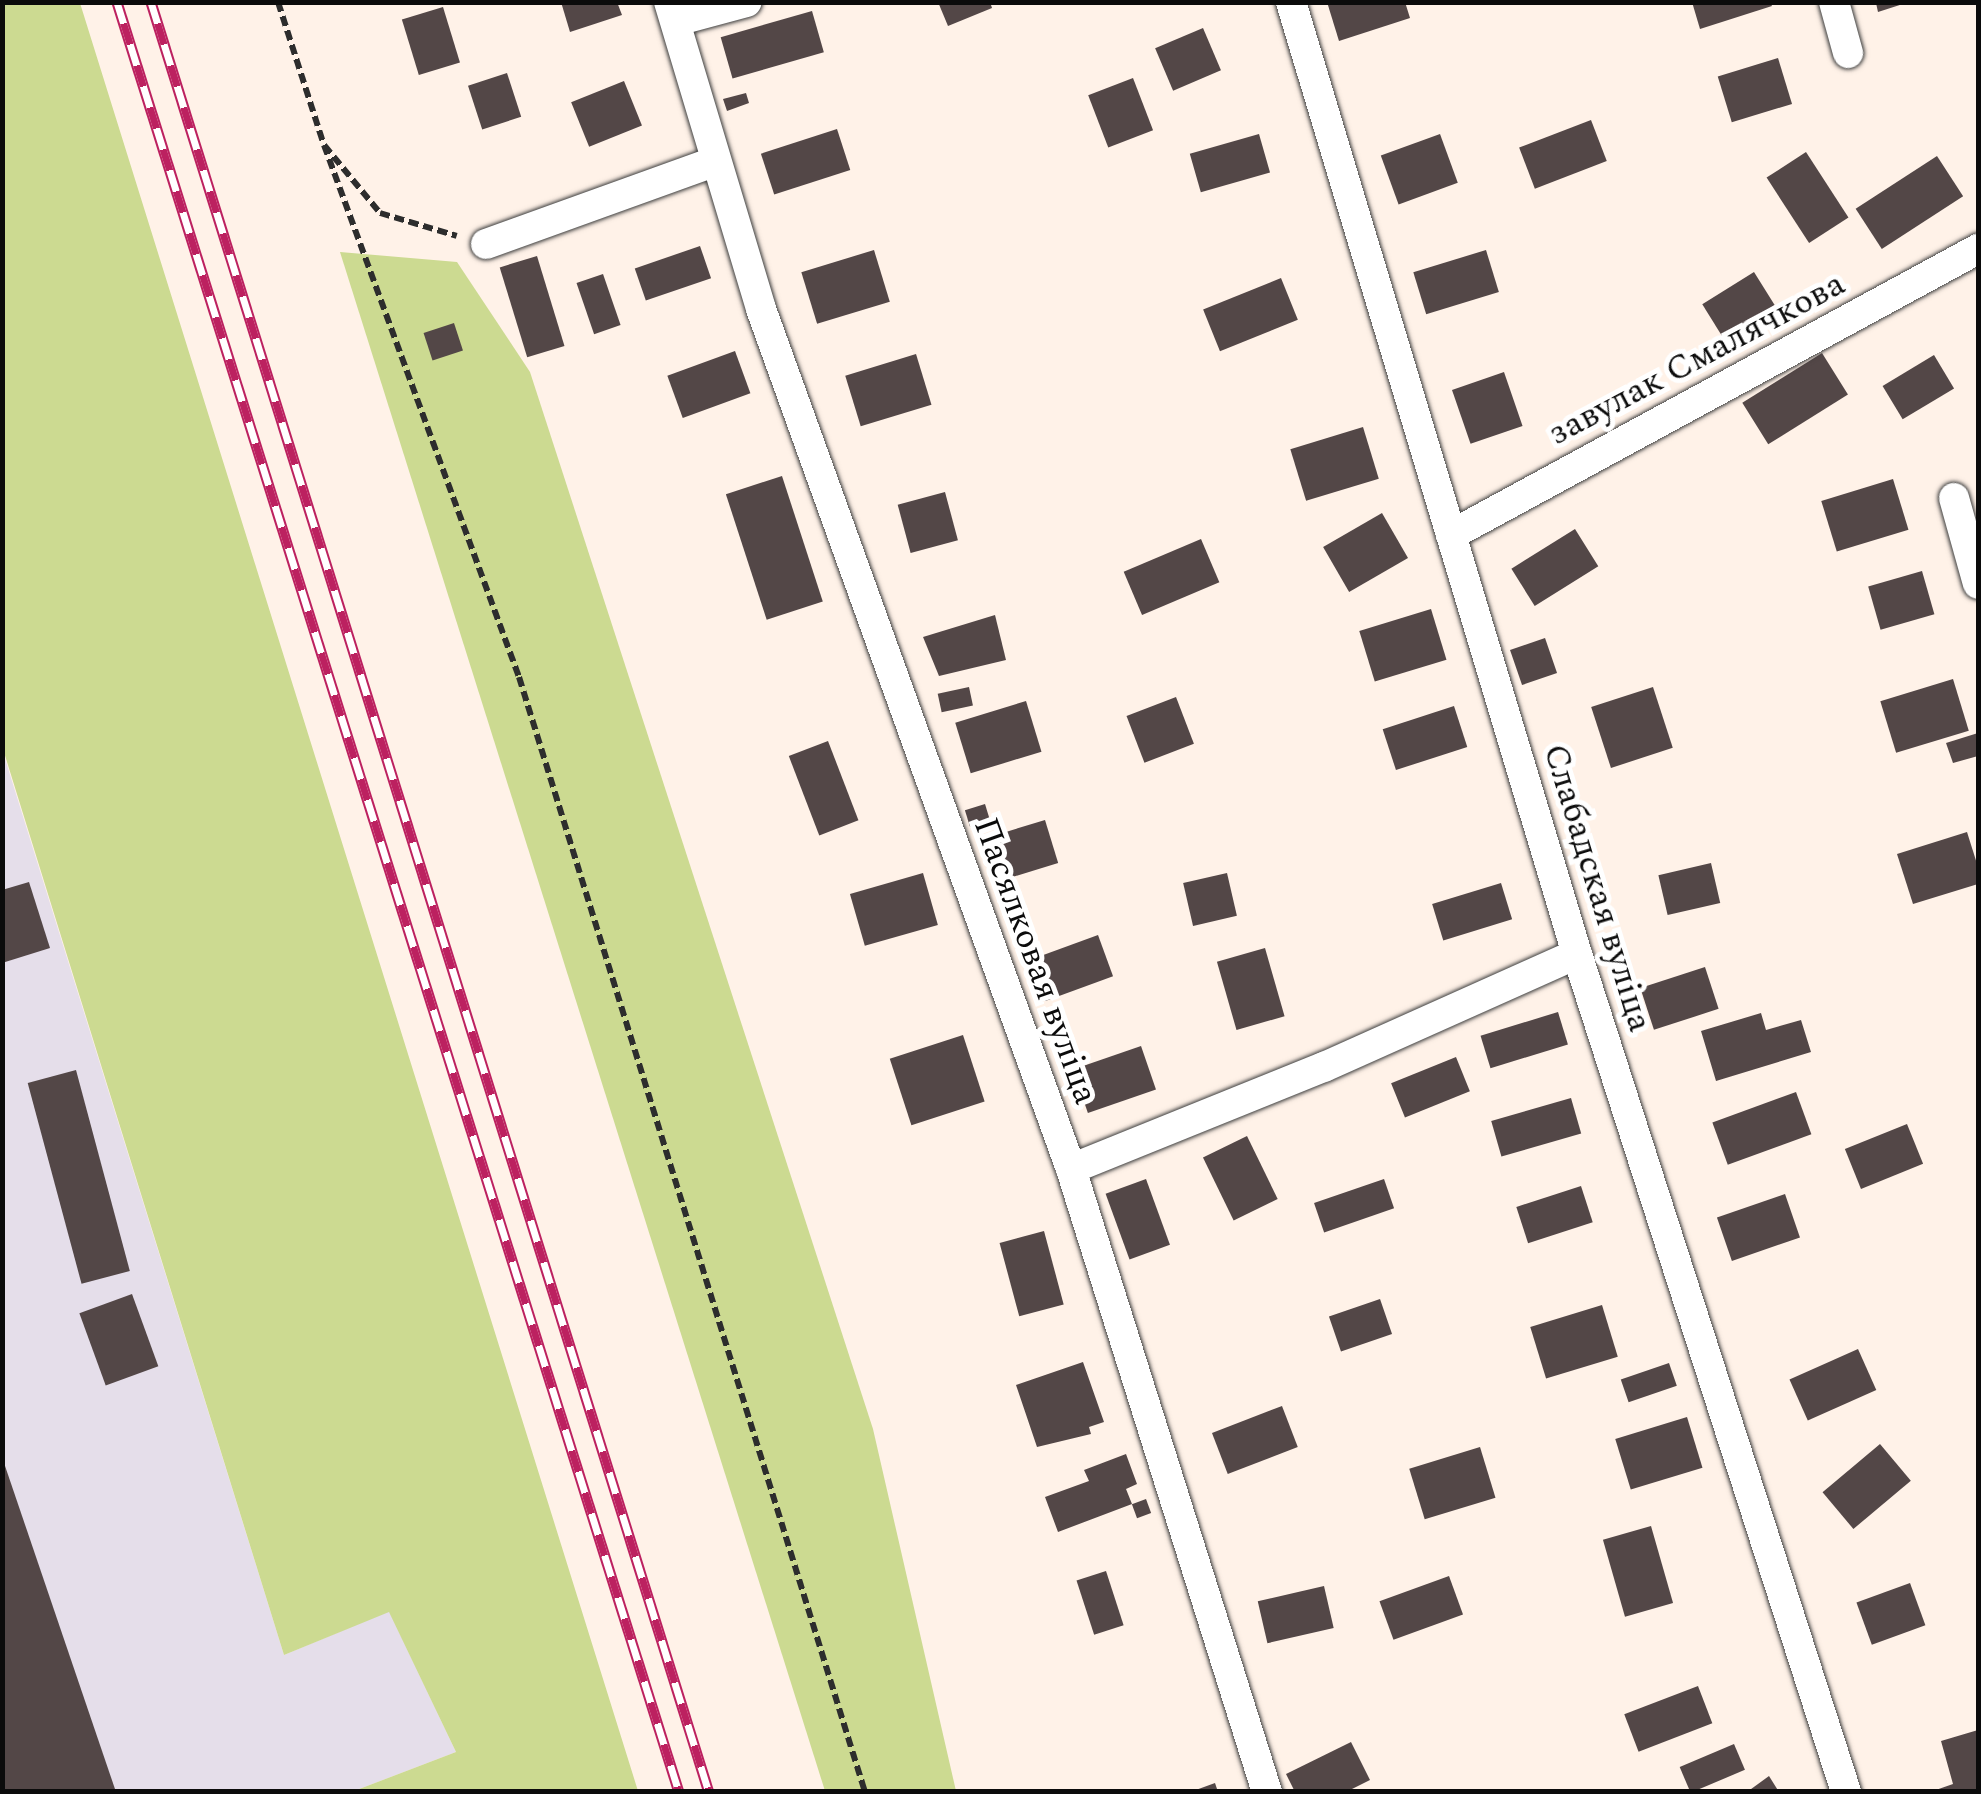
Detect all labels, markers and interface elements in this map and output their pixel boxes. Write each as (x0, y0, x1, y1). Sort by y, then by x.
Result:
street label: завулак Смалячкова (1542, 263, 1852, 455)
street label: Слабадская вуліца (1533, 739, 1661, 1037)
street label: Пасялковая вуліца (964, 812, 1106, 1110)

